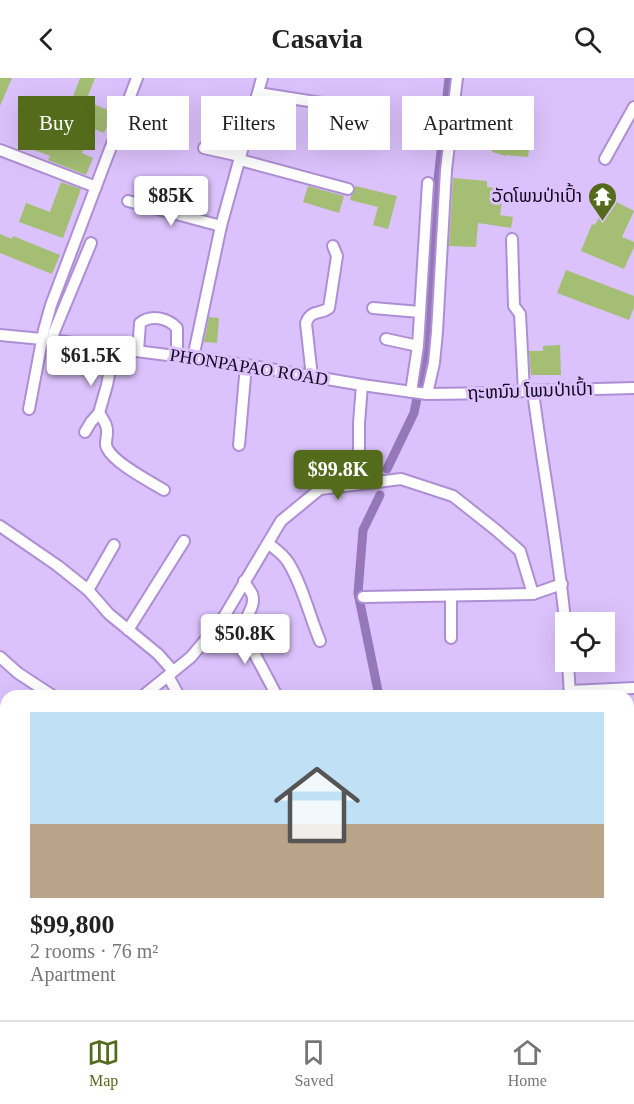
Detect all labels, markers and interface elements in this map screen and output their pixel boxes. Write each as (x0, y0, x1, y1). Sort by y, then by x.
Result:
icon: back (30, 23, 63, 56)
icon: search (571, 23, 604, 56)
text: Casavia (271, 24, 363, 54)
chip: Buy (18, 96, 95, 150)
chip: Rent (107, 96, 189, 150)
chip: Filters (201, 96, 296, 150)
chip: New (308, 96, 390, 150)
chip: Apartment (402, 96, 534, 150)
pin: $85K (135, 176, 207, 227)
temple icon: ວັດໂພນປ່າເປົ້າ (587, 180, 619, 222)
place label: ວັດໂພນປ່າເປົ້າ (492, 183, 582, 206)
text: $85K (148, 184, 194, 206)
pin: $61.5K (42, 336, 140, 387)
text: $61.5K (61, 344, 121, 366)
street label: PHONPAPAO ROAD (168, 345, 330, 389)
street label: ຖະຫນົນ ໂພນປ່າເປົ້າ (467, 376, 593, 403)
pin: $99.8K (289, 450, 387, 501)
text: $99.8K (308, 458, 368, 480)
map controls (555, 612, 615, 672)
button: locate (555, 612, 615, 672)
pin: $50.8K (196, 614, 294, 665)
text: $50.8K (215, 622, 275, 644)
icon: home (263, 751, 371, 859)
text: $99,800 (30, 910, 115, 939)
text: 2 rooms · 76 m² (30, 940, 158, 962)
text: Apartment (30, 963, 116, 985)
tab: Map (87, 1036, 120, 1090)
tab: Saved (294, 1036, 333, 1090)
tab: Home (508, 1036, 547, 1090)

